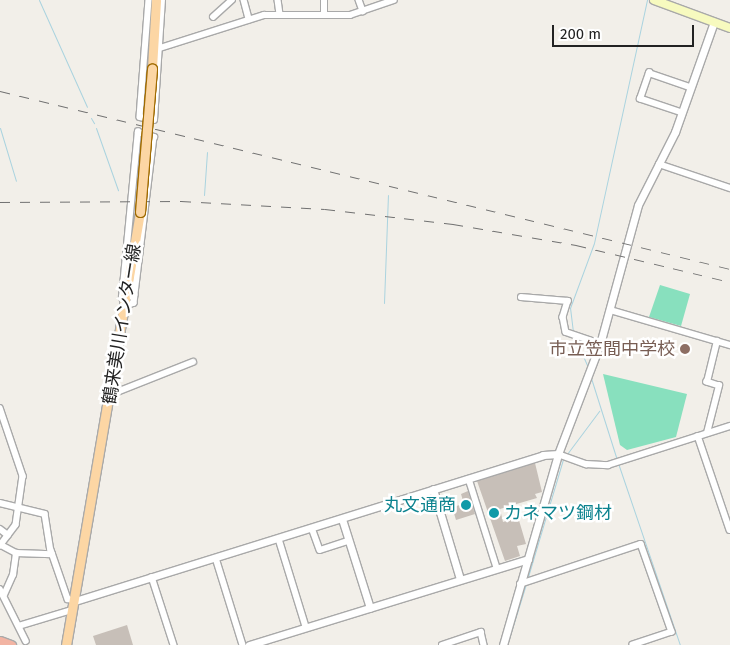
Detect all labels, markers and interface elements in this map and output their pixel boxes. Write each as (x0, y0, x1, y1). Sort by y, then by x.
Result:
scale bar (555, 15, 698, 47)
text: 200 m (560, 25, 601, 43)
street label: 鶴来美川インター線 (99, 242, 145, 406)
place label: 市立笠間中学校 (549, 338, 675, 360)
marker: 市立笠間中学校 (679, 343, 691, 355)
place label: 丸文通商 (384, 494, 456, 516)
marker: 丸文通商 (460, 499, 472, 511)
place label: カネマツ鋼材 (504, 502, 612, 524)
marker: カネマツ鋼材 (488, 507, 500, 519)

